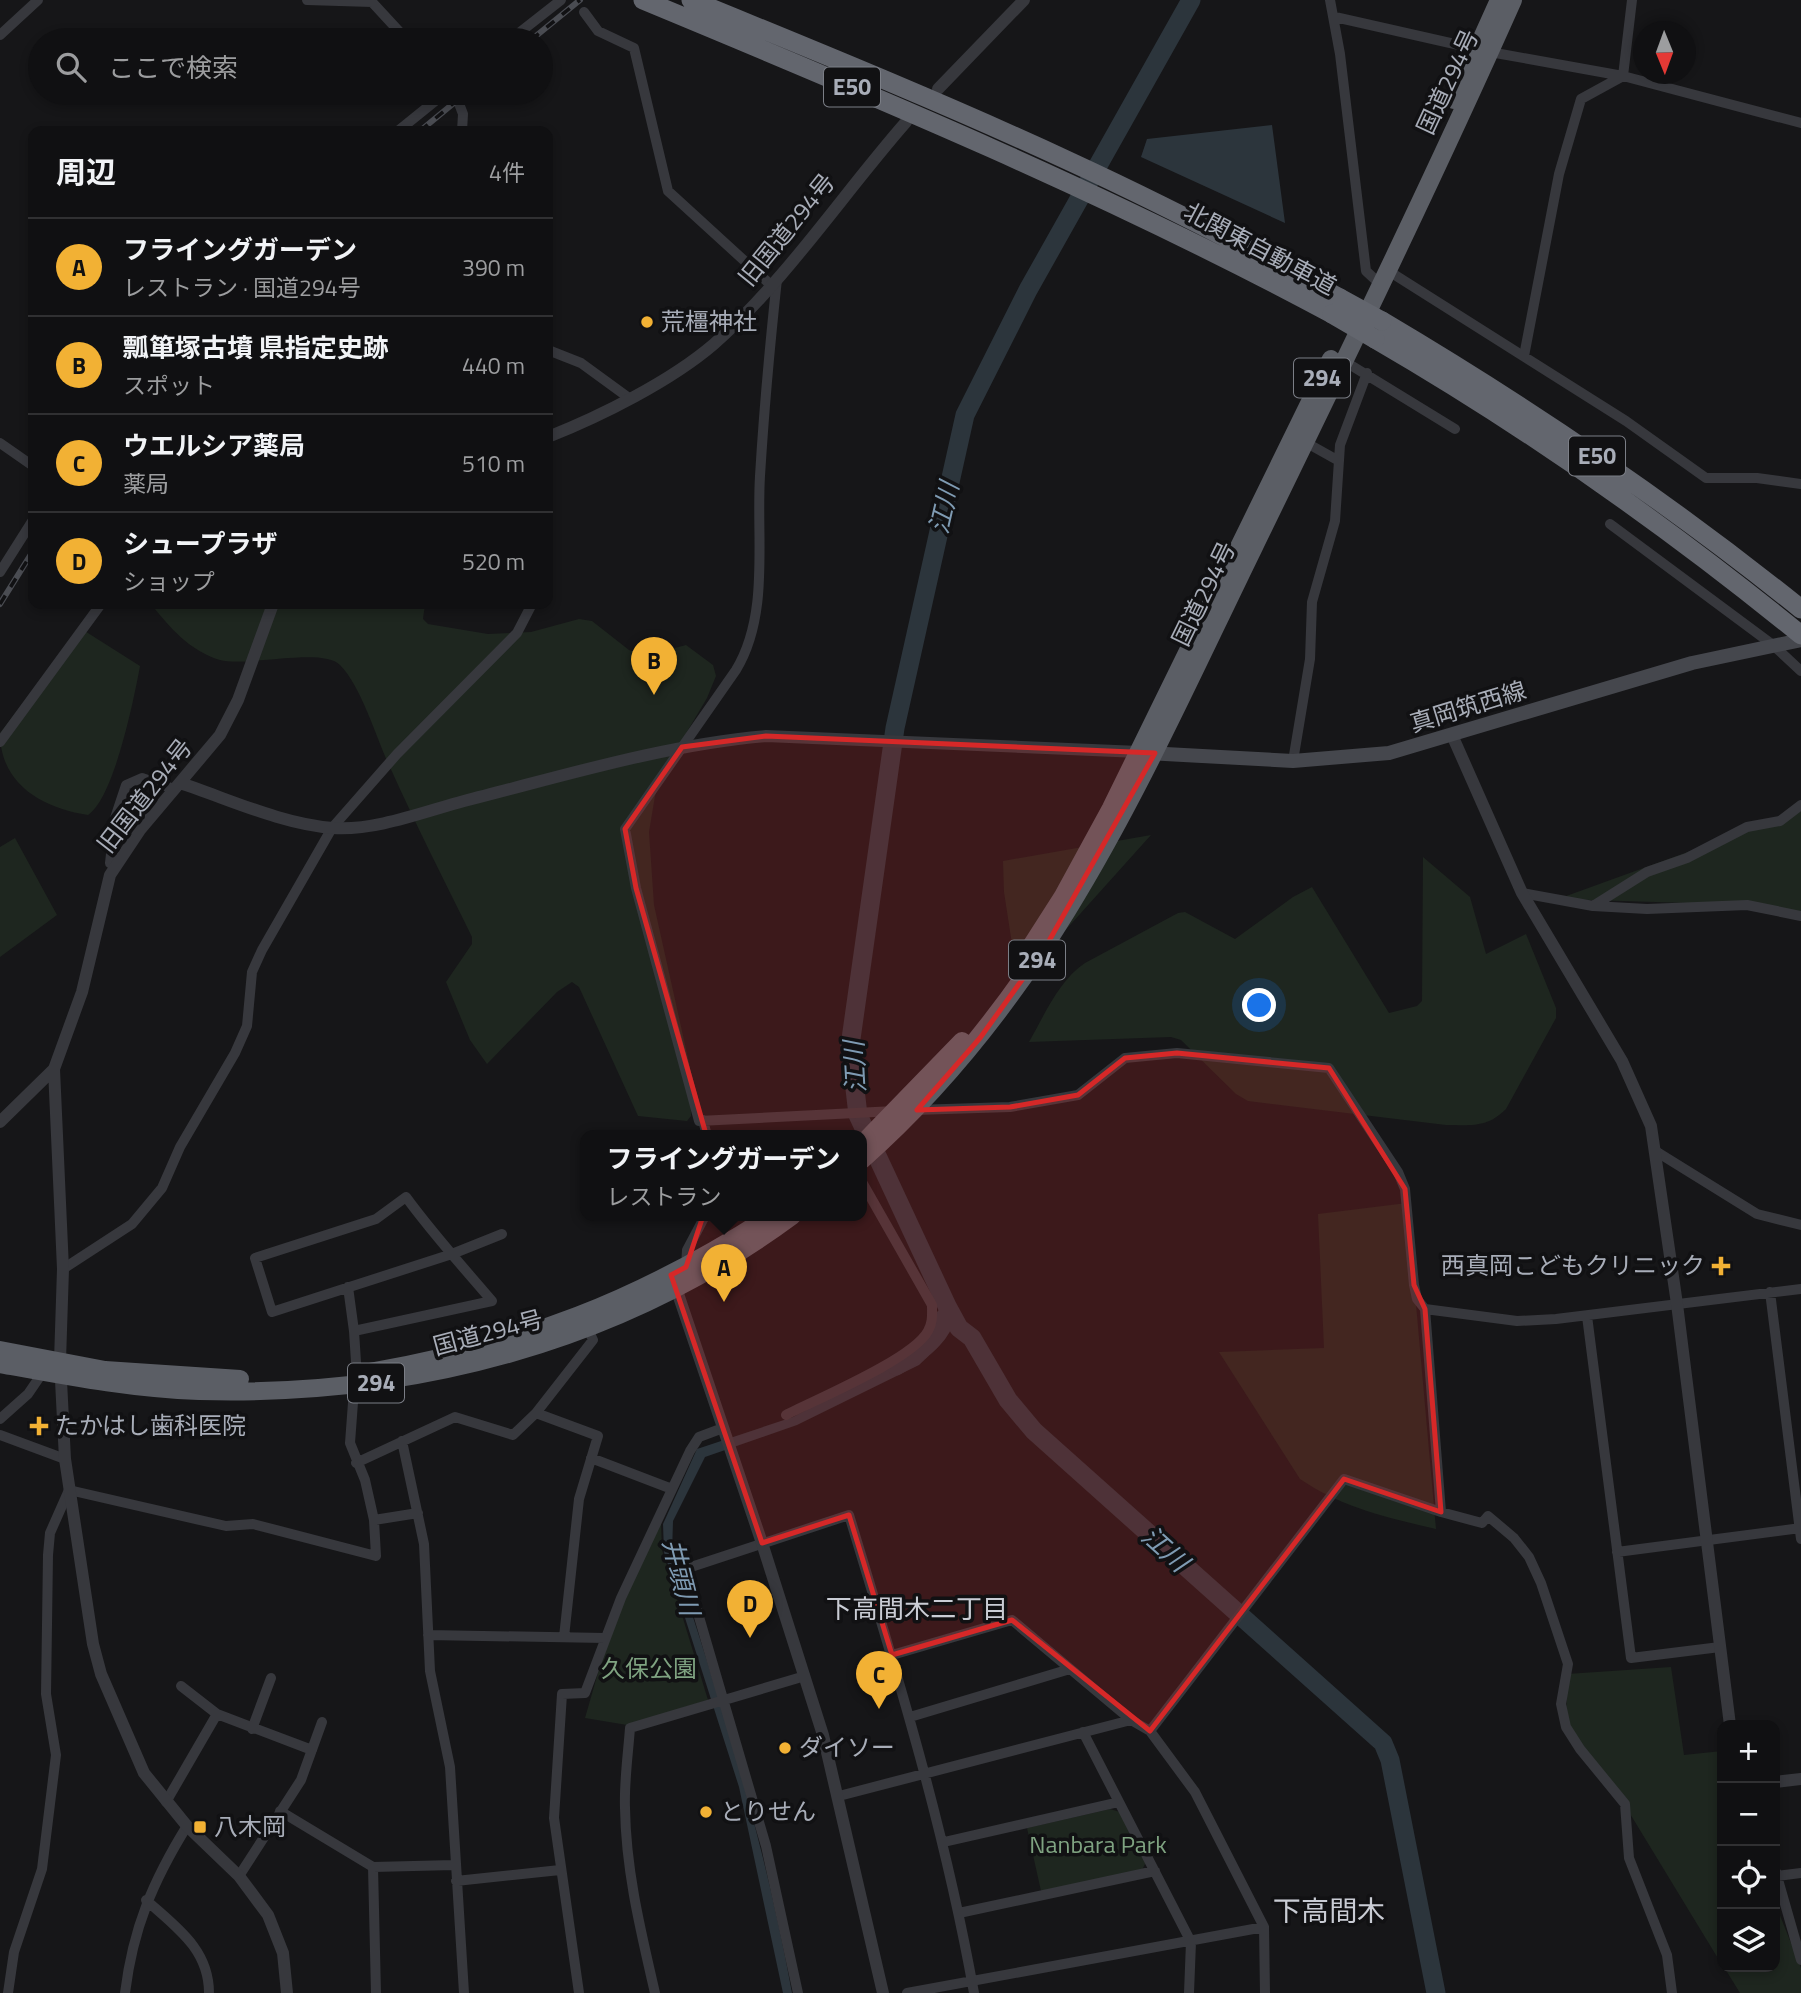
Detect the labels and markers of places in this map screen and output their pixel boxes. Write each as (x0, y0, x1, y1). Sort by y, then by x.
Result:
place label: 荒橿神社 (661, 303, 757, 339)
marker: 荒橿神社 (639, 314, 655, 330)
pin: B (631, 637, 677, 695)
pin: A (701, 1244, 747, 1302)
place label: 西真岡こどもクリニック (1441, 1247, 1705, 1283)
marker: 西真岡こどもクリニック (1711, 1256, 1731, 1276)
place label: たかはし歯科医院 (55, 1407, 246, 1443)
marker: たかはし歯科医院 (29, 1416, 49, 1436)
pin: D (727, 1580, 773, 1638)
pin: C (856, 1651, 902, 1709)
place label: ダイソー (799, 1729, 895, 1765)
marker: ダイソー (777, 1740, 793, 1756)
place label: とりせん (720, 1793, 816, 1829)
marker: とりせん (698, 1804, 714, 1820)
place label: 八木岡 (214, 1808, 286, 1844)
marker: 八木岡 (192, 1819, 208, 1835)

